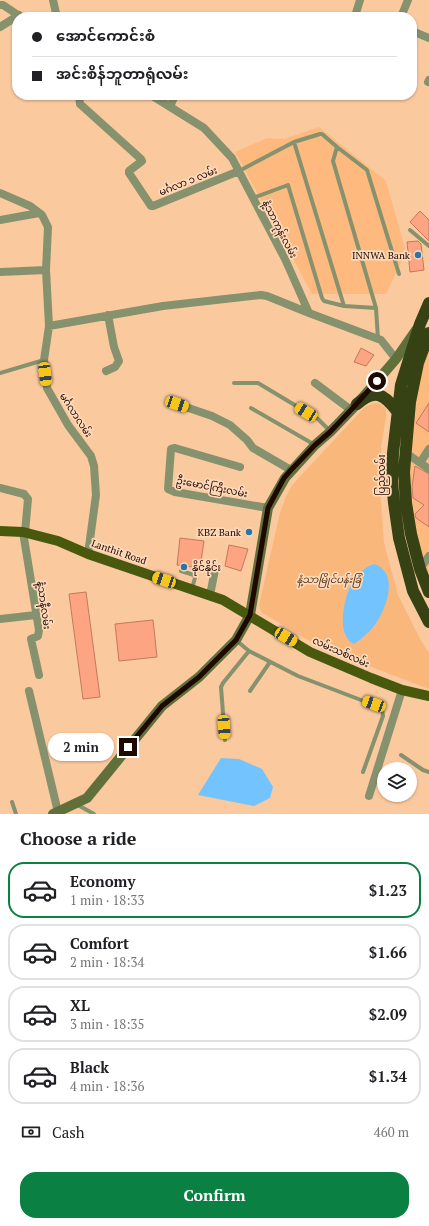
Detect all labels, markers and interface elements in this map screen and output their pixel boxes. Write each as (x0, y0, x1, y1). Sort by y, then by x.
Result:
text: အောင်ကောင်းစံ (56, 25, 155, 45)
text: အင်းစိန်ဘူတာရုံလမ်း (56, 63, 189, 83)
street label: မင်္ဂလာ ၁ လမ်း (157, 162, 219, 199)
street label: နံ့သာကုန်းလမ်း (258, 197, 301, 261)
place label: INNWA Bank (352, 249, 411, 262)
marker: INNWA Bank (413, 250, 423, 260)
car (38, 361, 52, 387)
route start (368, 372, 386, 390)
street label: မင်္ဂလာလမ်း (57, 390, 96, 440)
car (164, 394, 190, 414)
car (293, 401, 319, 423)
street label: ပြည်လမ်း (374, 454, 390, 496)
street label: ဦးမောင်ကြီးလမ်း (175, 473, 249, 502)
place label: KBZ Bank (198, 526, 242, 539)
marker: KBZ Bank (244, 527, 254, 537)
street label: Lanthit Road (90, 536, 149, 568)
place label: နိုင်နိုင်း (192, 560, 221, 576)
marker: နိုင်နိုင်း (179, 562, 189, 572)
car (151, 571, 177, 589)
park label: နံ့သာမြိုင်ပန်းခြံ (297, 572, 363, 588)
street label: နံ့သာနီလမ်း (32, 580, 55, 630)
car (273, 626, 299, 648)
street label: လမ်းသစ်လမ်း (311, 633, 372, 670)
car (361, 694, 387, 714)
car (217, 715, 231, 739)
callout: 2 min (48, 733, 114, 761)
text: 2 min (63, 738, 99, 756)
route end (119, 738, 137, 756)
map controls (377, 762, 417, 802)
button: layers (377, 762, 417, 802)
text: Choose a ride (20, 826, 136, 850)
text: Economy (70, 871, 135, 891)
icon: car (22, 872, 58, 908)
text: $1.23 (369, 880, 407, 900)
text: 1 min · 18:33 (70, 891, 144, 909)
text: Comfort (70, 933, 129, 953)
icon: car (22, 934, 58, 970)
text: $1.66 (369, 942, 407, 962)
text: 2 min · 18:34 (70, 953, 144, 971)
text: XL (70, 995, 90, 1015)
icon: car (22, 996, 58, 1032)
text: $2.09 (369, 1004, 407, 1024)
text: 3 min · 18:35 (70, 1015, 144, 1033)
text: Black (70, 1057, 109, 1077)
icon: car (22, 1058, 58, 1094)
text: $1.34 (369, 1066, 407, 1086)
text: 4 min · 18:36 (70, 1077, 144, 1095)
icon: cash (20, 1121, 42, 1143)
text: Cash (52, 1122, 85, 1142)
text: 460 m (374, 1123, 409, 1141)
button: Confirm (20, 1172, 409, 1218)

